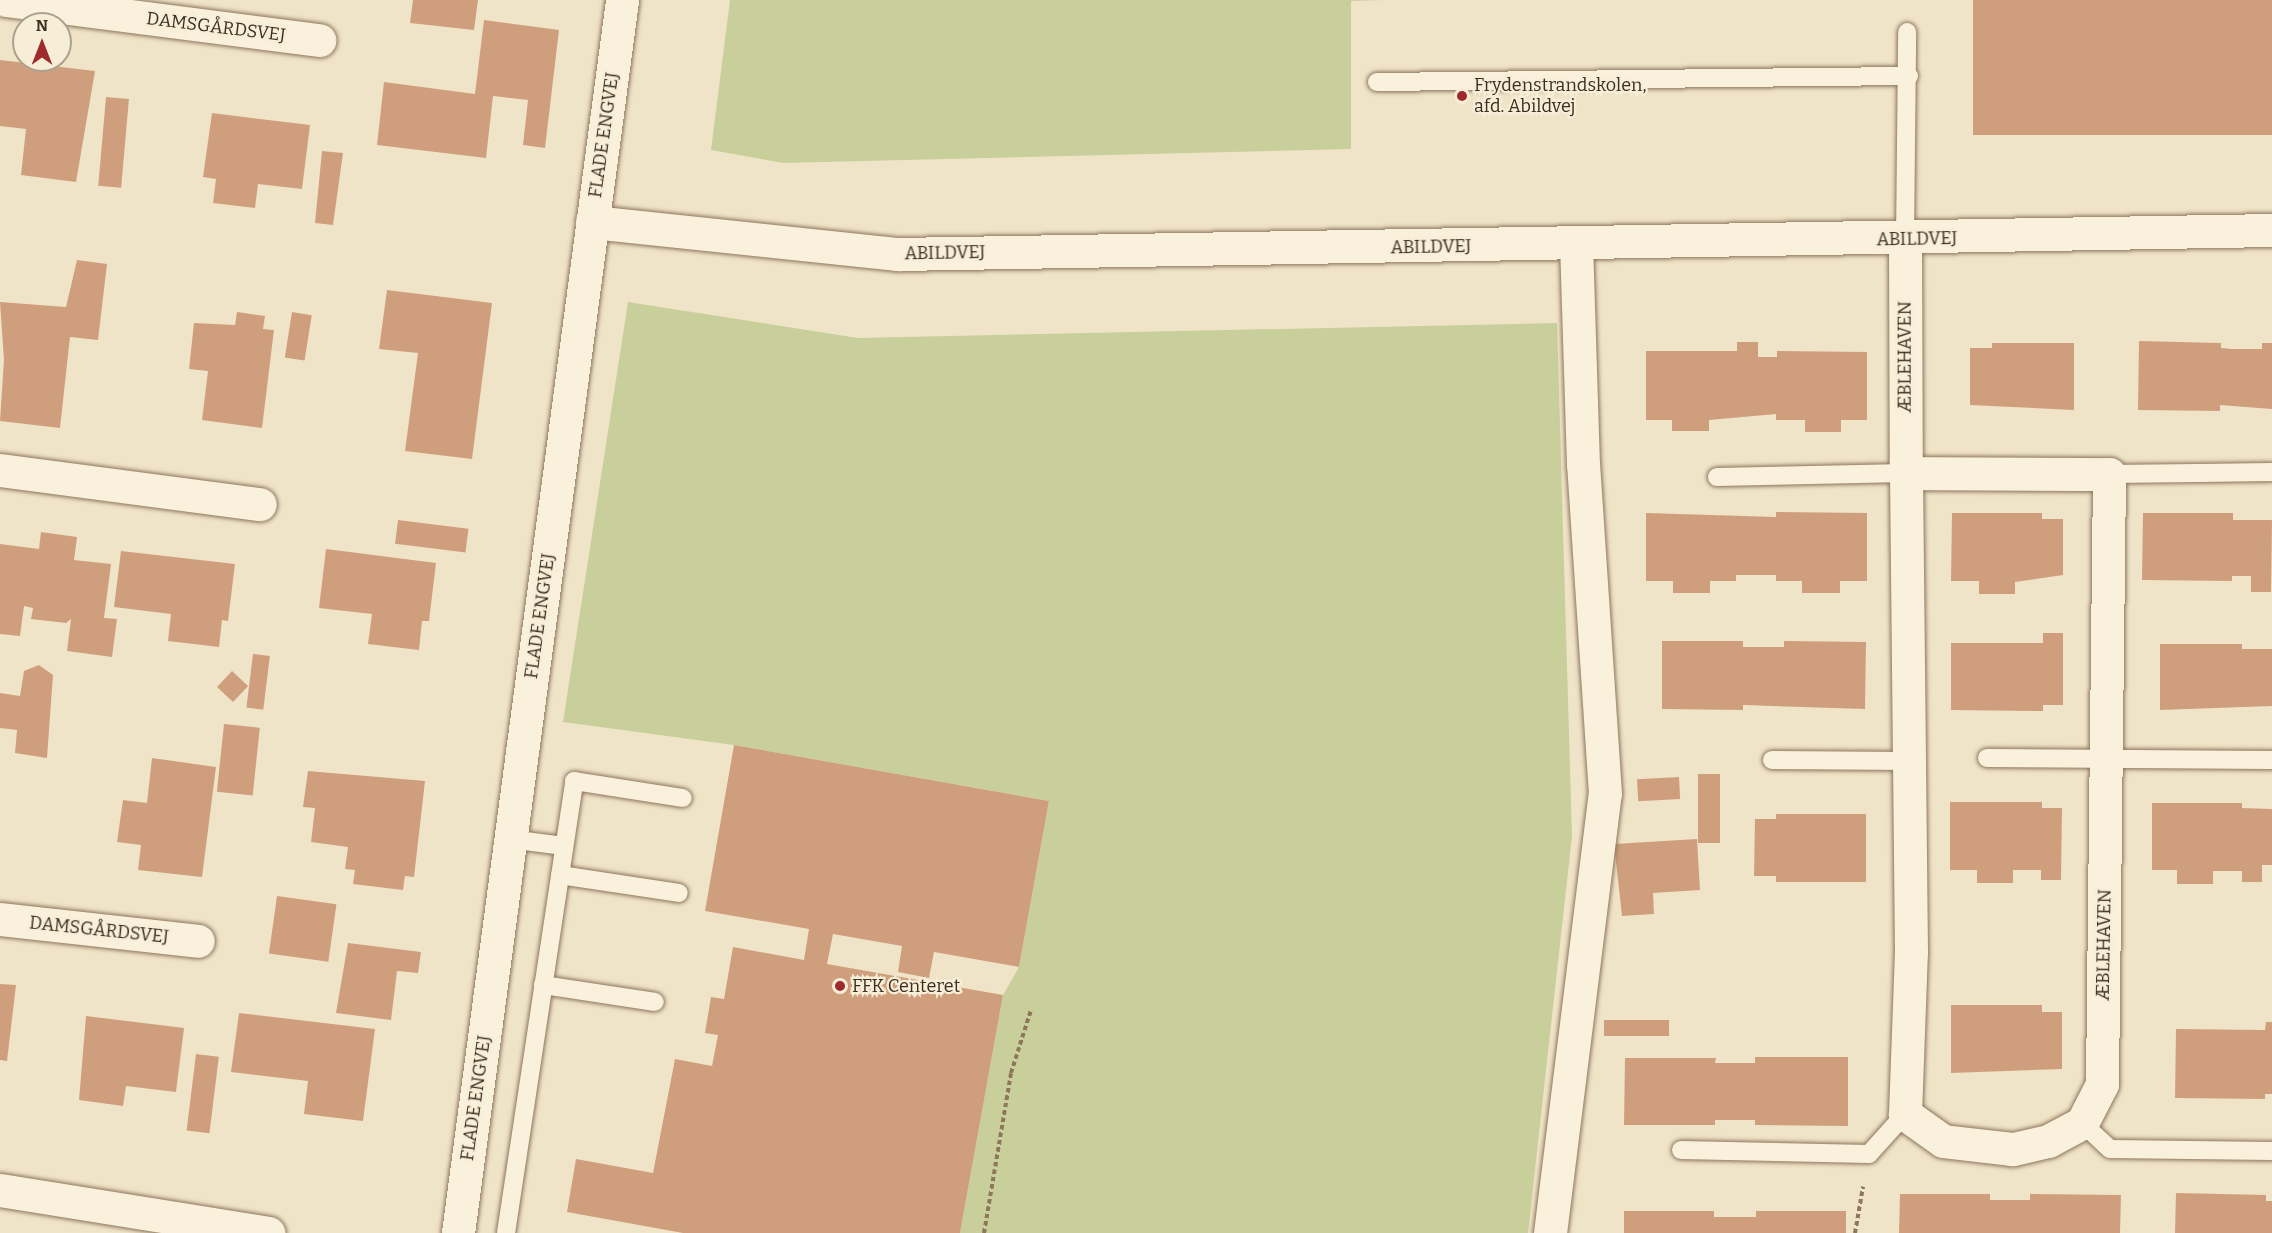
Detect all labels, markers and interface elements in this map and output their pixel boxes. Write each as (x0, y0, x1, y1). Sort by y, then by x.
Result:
street label: DAMSGÅRDSVEJ (145, 8, 287, 46)
north arrow (12, 12, 72, 72)
text: N (36, 16, 48, 35)
street label: FLADE ENGVEJ (585, 71, 623, 199)
place label: Frydenstrandskolen, afd. Abildvej (1474, 75, 1647, 118)
marker: Frydenstrandskolen, afd. Abildvej (1455, 89, 1469, 103)
street label: ABILDVEJ (1876, 227, 1958, 251)
street label: ABILDVEJ (1390, 235, 1472, 259)
street label: ABILDVEJ (904, 241, 986, 265)
street label: ÆBLEHAVEN (1894, 301, 1916, 413)
street label: FLADE ENGVEJ (521, 552, 559, 680)
street label: ÆBLEHAVEN (2092, 889, 2116, 1001)
street label: DAMSGÅRDSVEJ (28, 912, 170, 948)
place label: FFK Centeret (852, 975, 960, 997)
marker: FFK Centeret (833, 979, 847, 993)
street label: FLADE ENGVEJ (457, 1034, 495, 1162)

